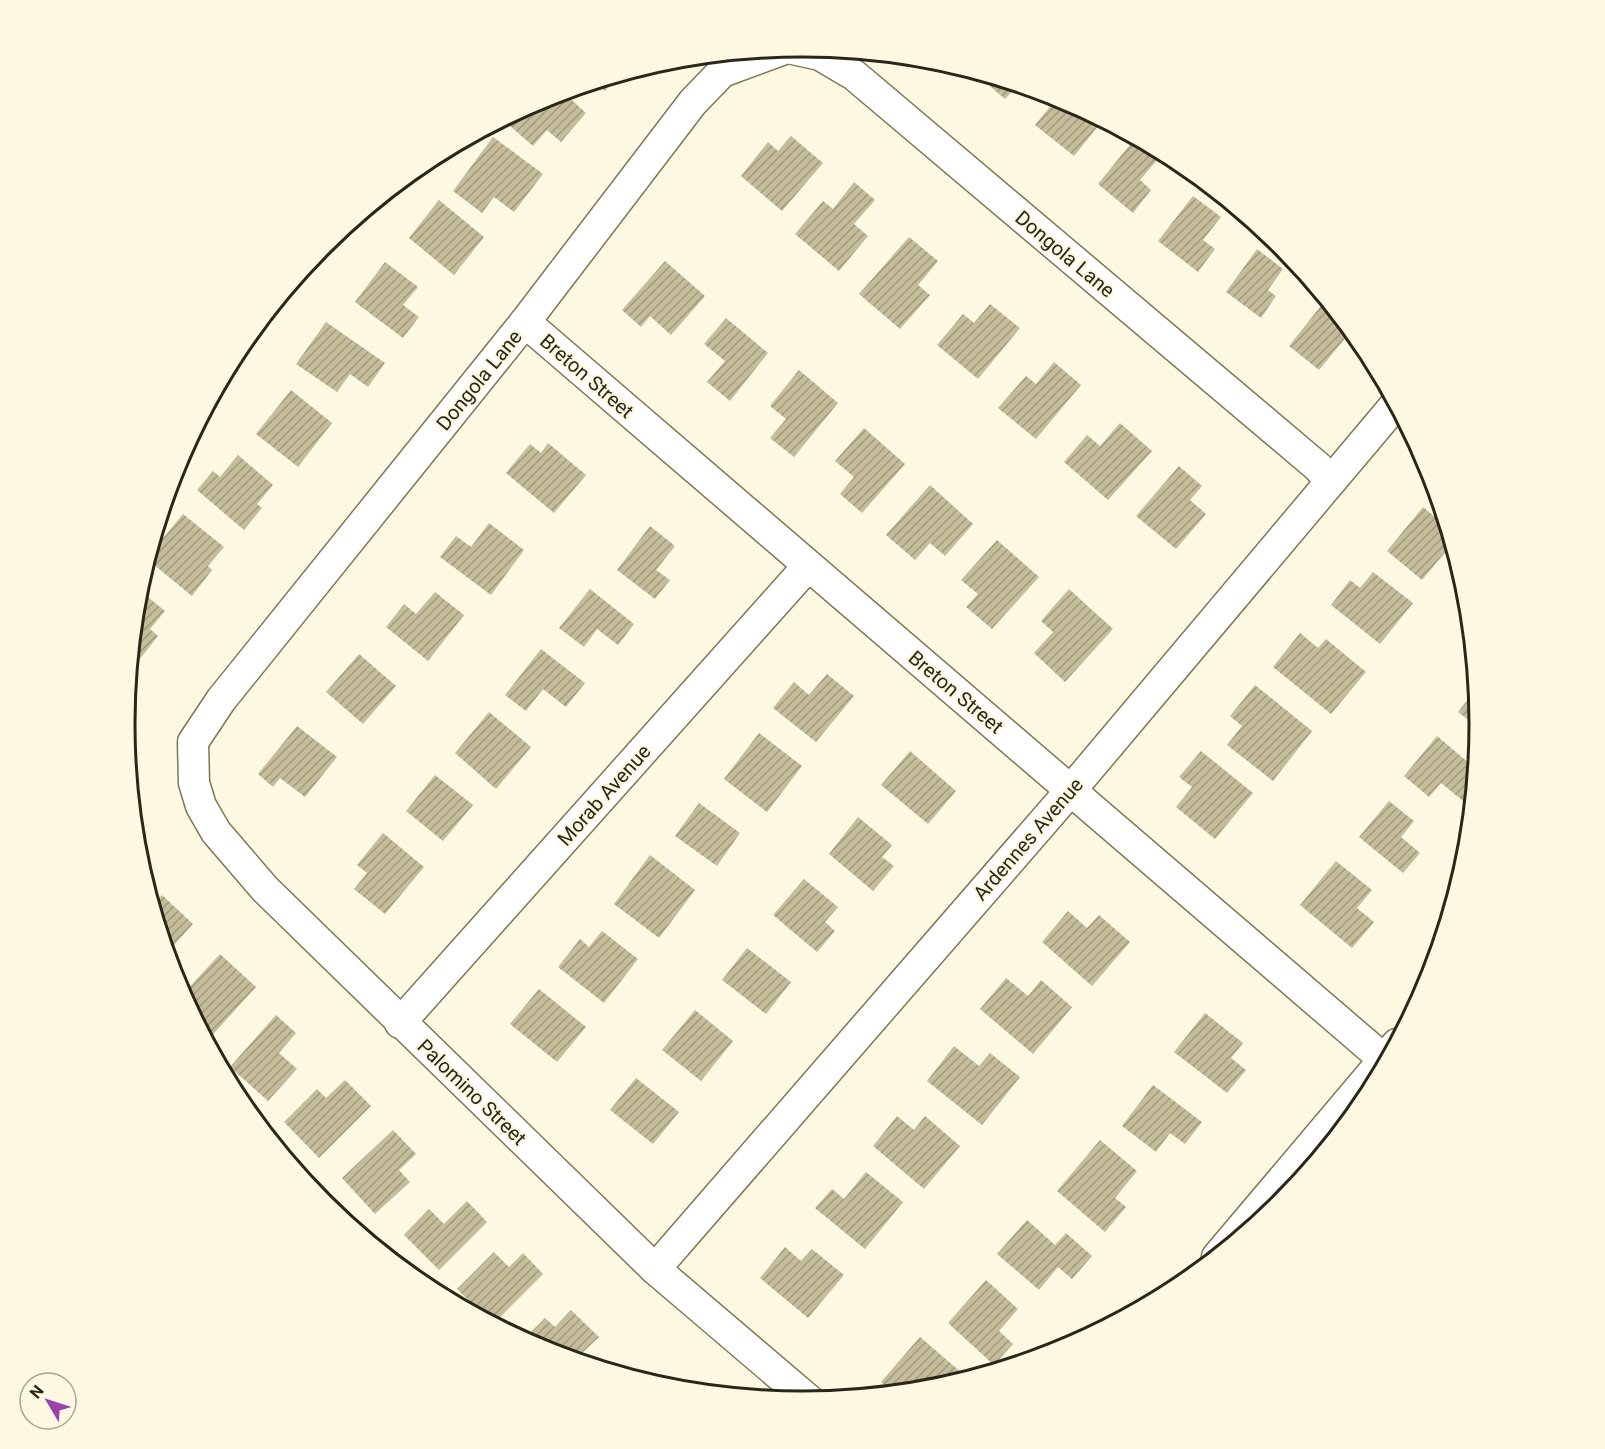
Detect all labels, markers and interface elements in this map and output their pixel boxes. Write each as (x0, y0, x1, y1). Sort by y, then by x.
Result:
street label: Dongola Lane (1010, 206, 1120, 302)
street label: Dongola Lane (431, 325, 527, 435)
street label: Breton Street (535, 329, 639, 423)
street label: Breton Street (904, 645, 1008, 739)
street label: Morab Avenue (552, 740, 656, 850)
street label: Ardennes Avenue (968, 773, 1088, 905)
street label: Palomino Street (413, 1034, 531, 1150)
north arrow (18, 1371, 78, 1431)
text: N (26, 1382, 48, 1402)

